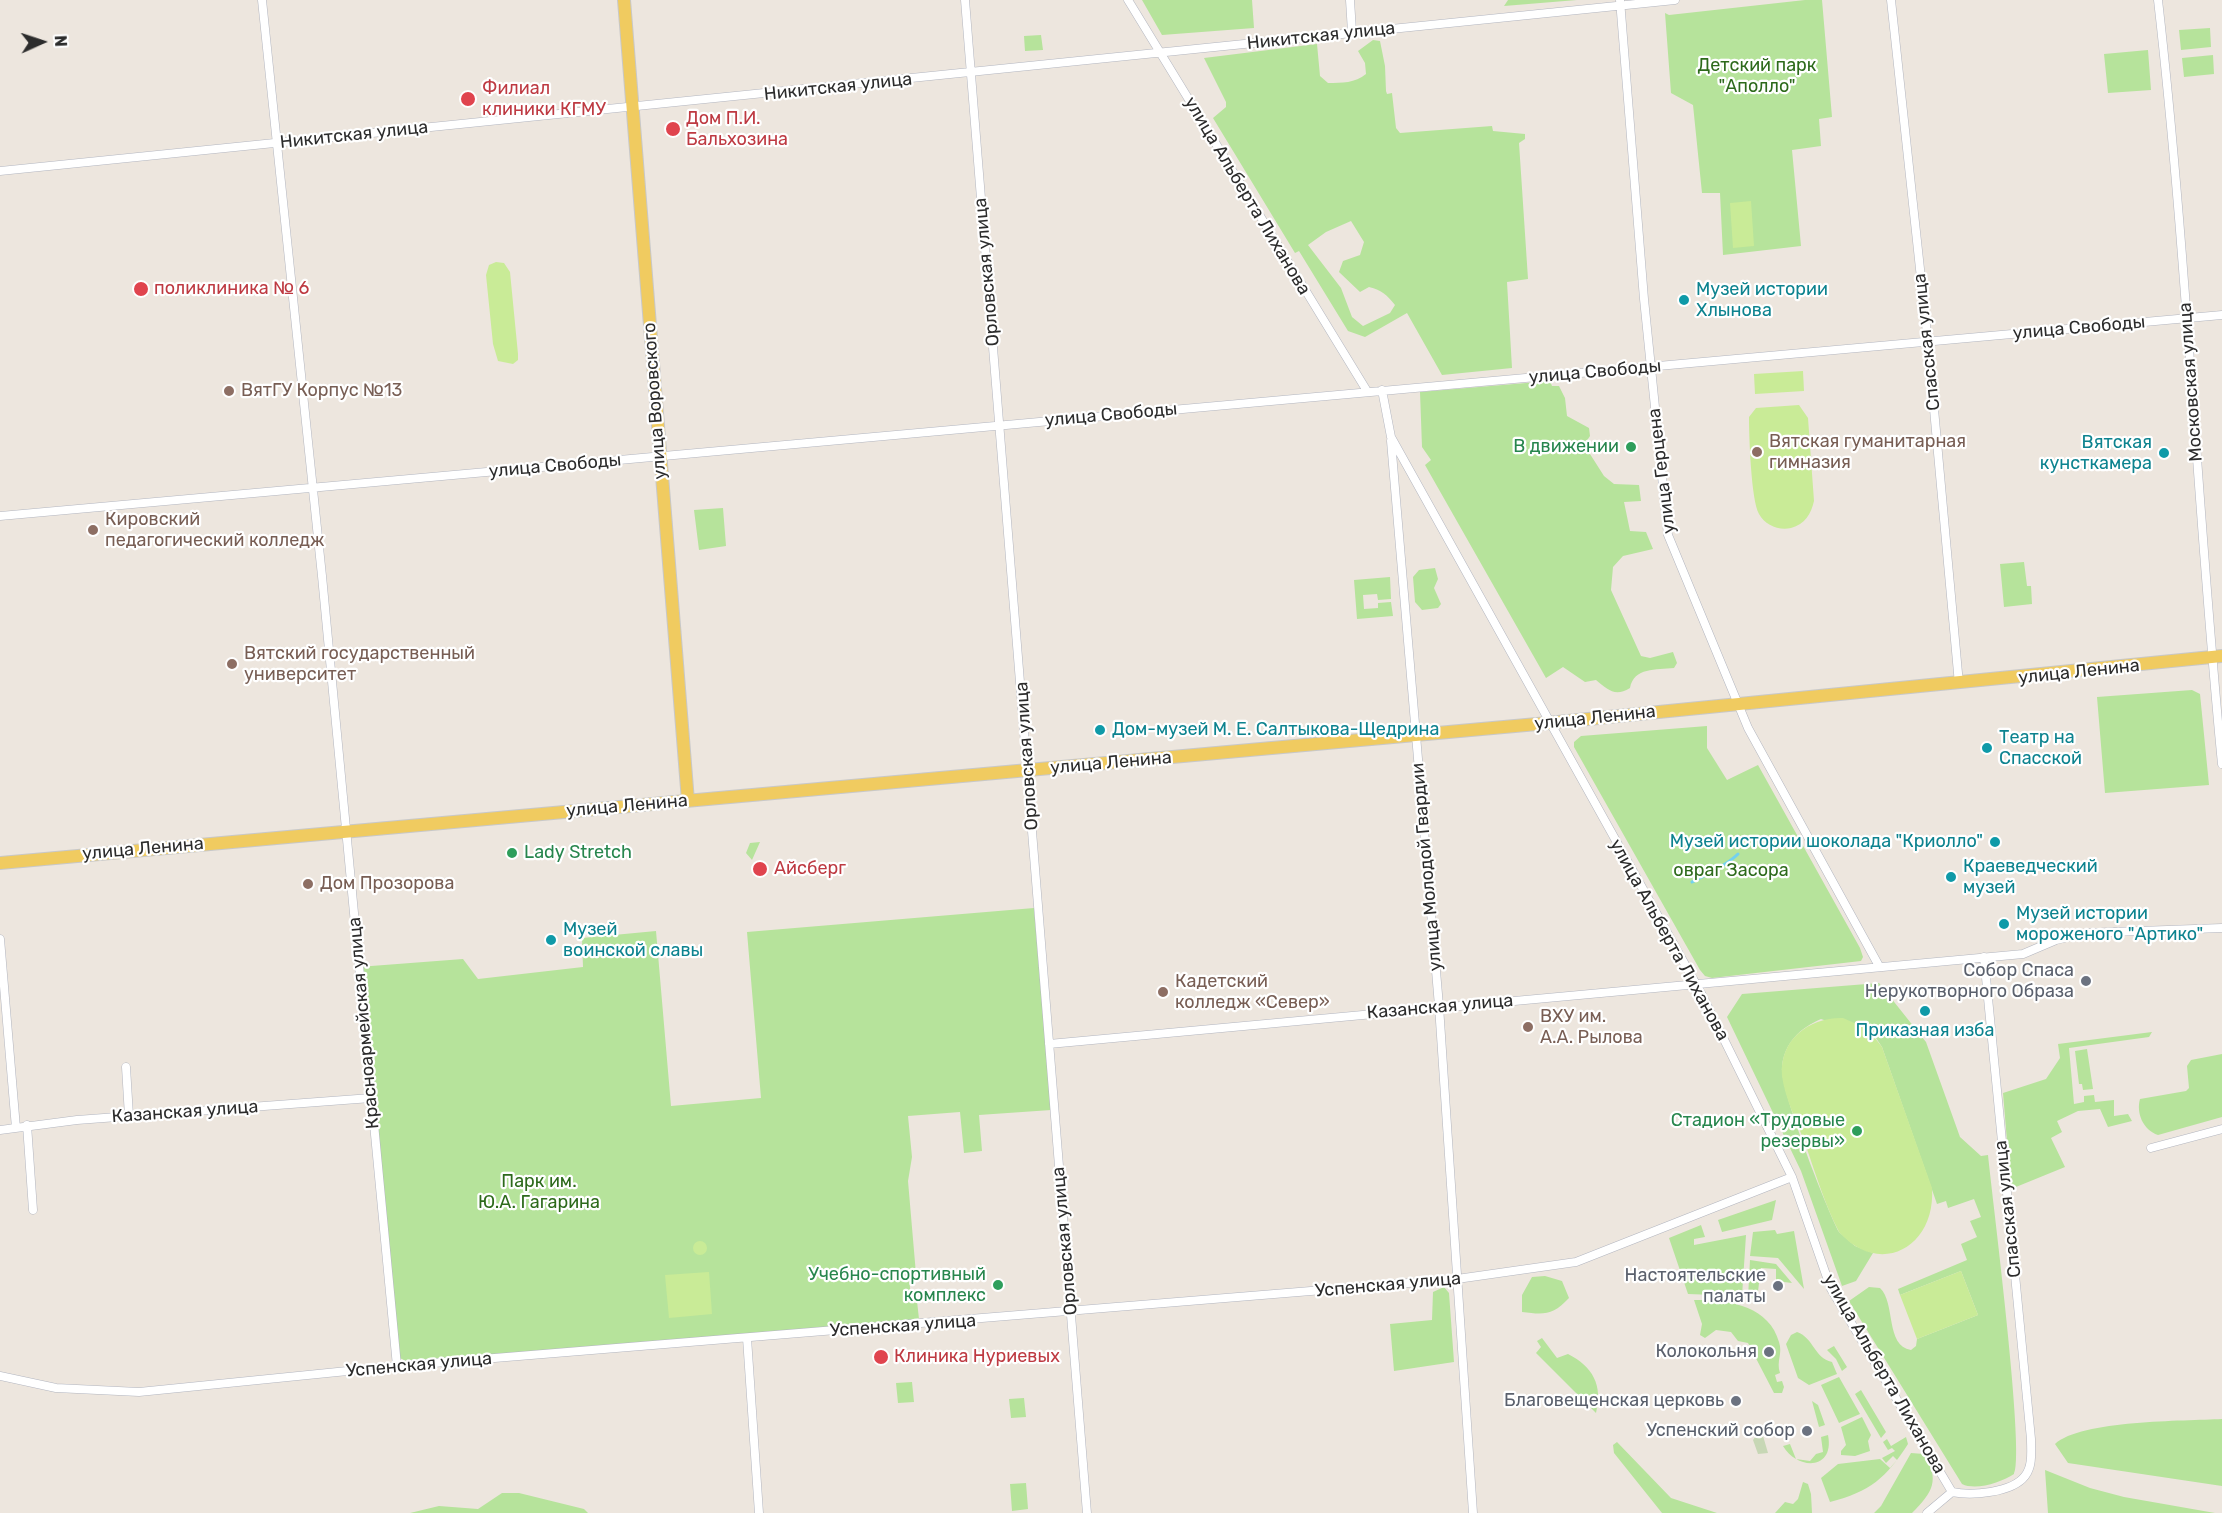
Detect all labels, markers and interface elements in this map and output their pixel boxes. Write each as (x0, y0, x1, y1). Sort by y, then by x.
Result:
north arrow (12, 12, 72, 72)
street label: Никитская улица (1246, 17, 1396, 55)
text: N (51, 35, 70, 47)
park label: Детский парк "Аполло" (1698, 55, 1816, 98)
street label: Никитская улица (763, 68, 913, 106)
place label: Филиал клиники КГМУ (482, 78, 606, 121)
marker: Филиал клиники КГМУ (459, 90, 477, 108)
street label: улица Альберта Лиханова (1179, 93, 1315, 299)
place label: Дом П.И. Бальхозина (686, 108, 788, 150)
street label: Никитская улица (279, 116, 429, 154)
marker: Дом П.И. Бальхозина (664, 120, 682, 138)
street label: Орловская улица (970, 197, 1004, 347)
street label: Спасская улица (1909, 272, 1945, 412)
place label: поликлиника № 6 (154, 278, 309, 300)
place label: Музей истории Хлынова (1696, 279, 1828, 322)
marker: поликлиника № 6 (132, 280, 150, 298)
marker: Музей истории Хлынова (1677, 293, 1691, 307)
street label: Московская улица (2175, 302, 2207, 462)
street label: улица Свободы (2012, 311, 2146, 345)
street label: улица Воровского (639, 322, 671, 480)
street label: улица Свободы (1528, 355, 1662, 389)
place label: ВятГУ Корпус №13 (241, 380, 402, 402)
marker: ВятГУ Корпус №13 (222, 384, 236, 398)
street label: улица Свободы (1044, 398, 1178, 432)
street label: улица Герцена (1644, 407, 1680, 535)
place label: Вятская гуманитарная гимназия (1769, 431, 1966, 474)
place label: Вятская кунсткамера (2040, 432, 2152, 474)
place label: В движении (1513, 436, 1619, 458)
marker: В движении (1624, 440, 1638, 454)
marker: Вятская гуманитарная гимназия (1750, 445, 1764, 459)
marker: Вятская кунсткамера (2157, 446, 2171, 460)
street label: улица Свободы (488, 449, 622, 483)
place label: Кировский педагогический колледж (105, 509, 324, 552)
marker: Кировский педагогический колледж (86, 523, 100, 537)
place label: Вятский государственный университет (244, 643, 475, 686)
street label: улица Ленина (2017, 655, 2141, 689)
marker: Вятский государственный университет (225, 657, 239, 671)
street label: Орловская улица (1011, 681, 1043, 831)
street label: улица Ленина (1533, 701, 1657, 735)
place label: Дом-музей М. Е. Салтыкова-Щедрина (1112, 719, 1439, 741)
marker: Дом-музей М. Е. Салтыкова-Щедрина (1093, 723, 1107, 737)
place label: Театр на Спасской (1999, 727, 2082, 770)
marker: Театр на Спасской (1980, 741, 1994, 755)
street label: улица Ленина (1049, 747, 1173, 779)
street label: улица Молодой Гвардии (1407, 762, 1447, 972)
street label: улица Ленина (565, 790, 689, 822)
place label: Музей истории шоколада "Криолло" (1670, 831, 1983, 853)
street label: улица Ленина (81, 833, 205, 865)
street label: улица Альберта Лиханова (1604, 835, 1734, 1045)
marker: Музей истории шоколада "Криолло" (1988, 835, 2002, 849)
place label: Lady Stretch (524, 842, 632, 864)
marker: Lady Stretch (505, 846, 519, 860)
place label: Краеведческий музей (1963, 856, 2098, 898)
place label: Айсберг (774, 858, 846, 880)
marker: Айсберг (751, 860, 769, 878)
park label: овраг Засора (1673, 860, 1789, 882)
marker: Краеведческий музей (1944, 870, 1958, 884)
place label: Дом Прозорова (320, 873, 454, 895)
marker: Дом Прозорова (301, 877, 315, 891)
place label: Музей истории мороженого "Артико" (2016, 903, 2203, 946)
street label: Красноармейская улица (344, 916, 384, 1130)
marker: Музей истории мороженого "Артико" (1997, 917, 2011, 931)
place label: Музей воинской славы (563, 919, 703, 962)
marker: Музей воинской славы (544, 933, 558, 947)
place label: Собор Спаса Нерукотворного Образа (1865, 960, 2074, 1002)
place label: Кадетский колледж «Север» (1175, 971, 1330, 1014)
marker: Собор Спаса Нерукотворного Образа (2079, 974, 2093, 988)
marker: Кадетский колледж «Север» (1156, 985, 1170, 999)
street label: Казанская улица (1366, 990, 1514, 1024)
marker: Приказная изба (1918, 1004, 1932, 1018)
place label: ВХУ им. А.А. Рылова (1540, 1006, 1643, 1048)
marker: ВХУ им. А.А. Рылова (1521, 1020, 1535, 1034)
place label: Приказная изба (1855, 1020, 1995, 1042)
street label: Казанская улица (111, 1096, 259, 1128)
place label: Стадион «Трудовые резервы» (1671, 1110, 1845, 1152)
marker: Стадион «Трудовые резервы» (1850, 1124, 1864, 1138)
street label: Спасская улица (1990, 1139, 2026, 1279)
street label: Орловская улица (1048, 1166, 1082, 1316)
park label: Парк им. Ю.А. Гагарина (478, 1171, 600, 1214)
place label: Учебно-спортивный комплекс (808, 1264, 986, 1306)
place label: Настоятельские палаты (1625, 1265, 1766, 1308)
street label: Успенская улица (1314, 1268, 1462, 1302)
street label: улица Альберта Лиханова (1818, 1270, 1950, 1478)
marker: Учебно-спортивный комплекс (991, 1278, 1005, 1292)
marker: Настоятельские палаты (1771, 1279, 1785, 1293)
street label: Успенская улица (829, 1310, 977, 1342)
place label: Колокольня (1655, 1341, 1757, 1363)
marker: Колокольня (1762, 1345, 1776, 1359)
place label: Клиника Нуриевых (894, 1346, 1060, 1368)
street label: Успенская улица (345, 1348, 493, 1382)
marker: Клиника Нуриевых (872, 1348, 890, 1366)
place label: Благовещенская церковь (1504, 1390, 1724, 1412)
marker: Благовещенская церковь (1729, 1394, 1743, 1408)
place label: Успенский собор (1646, 1420, 1795, 1442)
marker: Успенский собор (1800, 1424, 1814, 1438)

